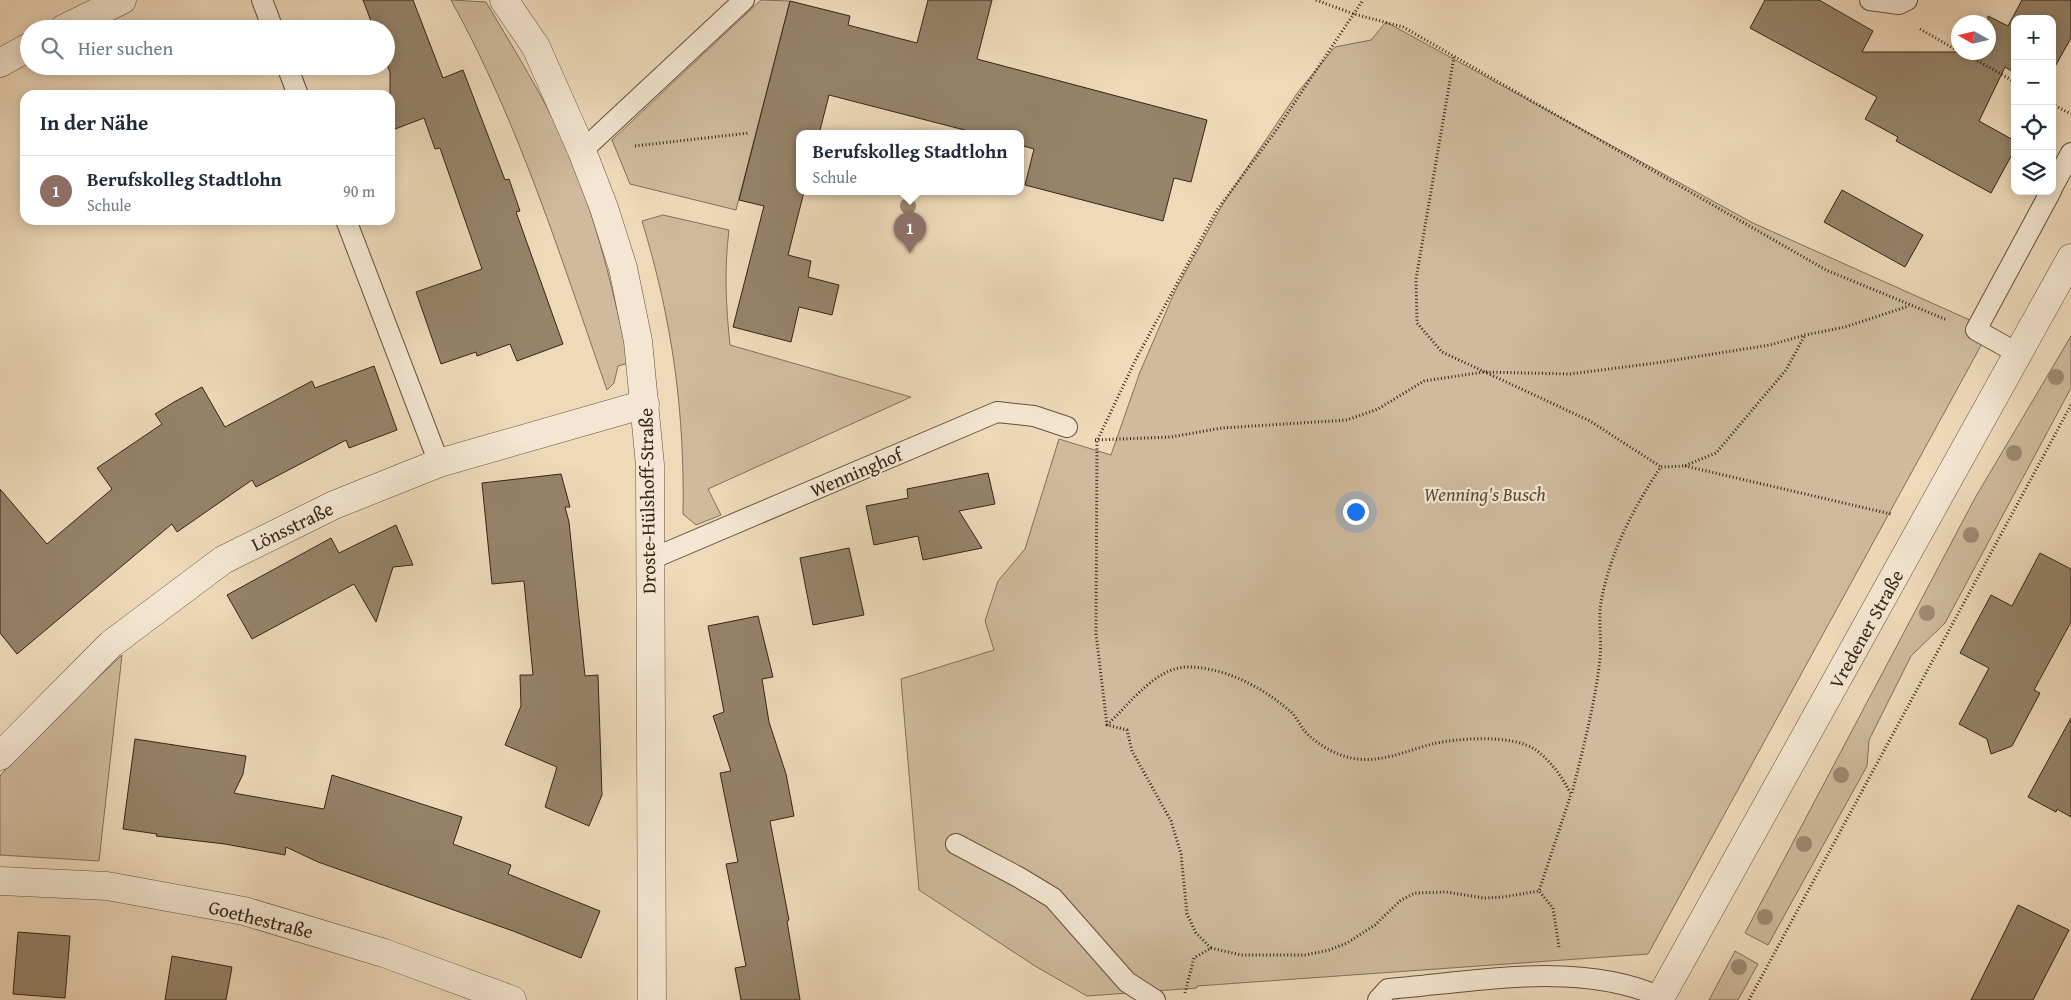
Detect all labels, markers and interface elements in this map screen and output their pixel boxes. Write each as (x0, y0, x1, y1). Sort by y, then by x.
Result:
north arrow (1951, 15, 1996, 60)
map controls (2011, 15, 2056, 195)
button: + (2011, 15, 2056, 60)
search box (20, 20, 395, 75)
icon: search (38, 34, 66, 62)
text: Hier suchen (78, 34, 173, 62)
button: − (2011, 60, 2056, 105)
button: locate (2011, 105, 2056, 150)
text: In der Nähe (40, 107, 148, 138)
popup (796, 130, 1024, 195)
text: Berufskolleg Stadtlohn (813, 137, 1007, 165)
button: layers (2011, 150, 2056, 195)
text: Berufskolleg Stadtlohn (87, 165, 282, 193)
text: Schule (813, 165, 857, 189)
text: 1 (52, 179, 60, 203)
text: 90 m (343, 179, 375, 203)
text: Schule (87, 193, 131, 217)
pin: 1 (894, 212, 926, 253)
street label: Droste-Hülshoff-Straße (631, 408, 663, 594)
street label: Wenninghof (806, 439, 908, 504)
park label: Wenning's Busch (1424, 480, 1546, 508)
street label: Lönsstraße (246, 494, 338, 558)
your location (1343, 499, 1369, 525)
street label: Vredener Straße (1822, 564, 1910, 694)
street label: Goethestraße (206, 892, 316, 946)

